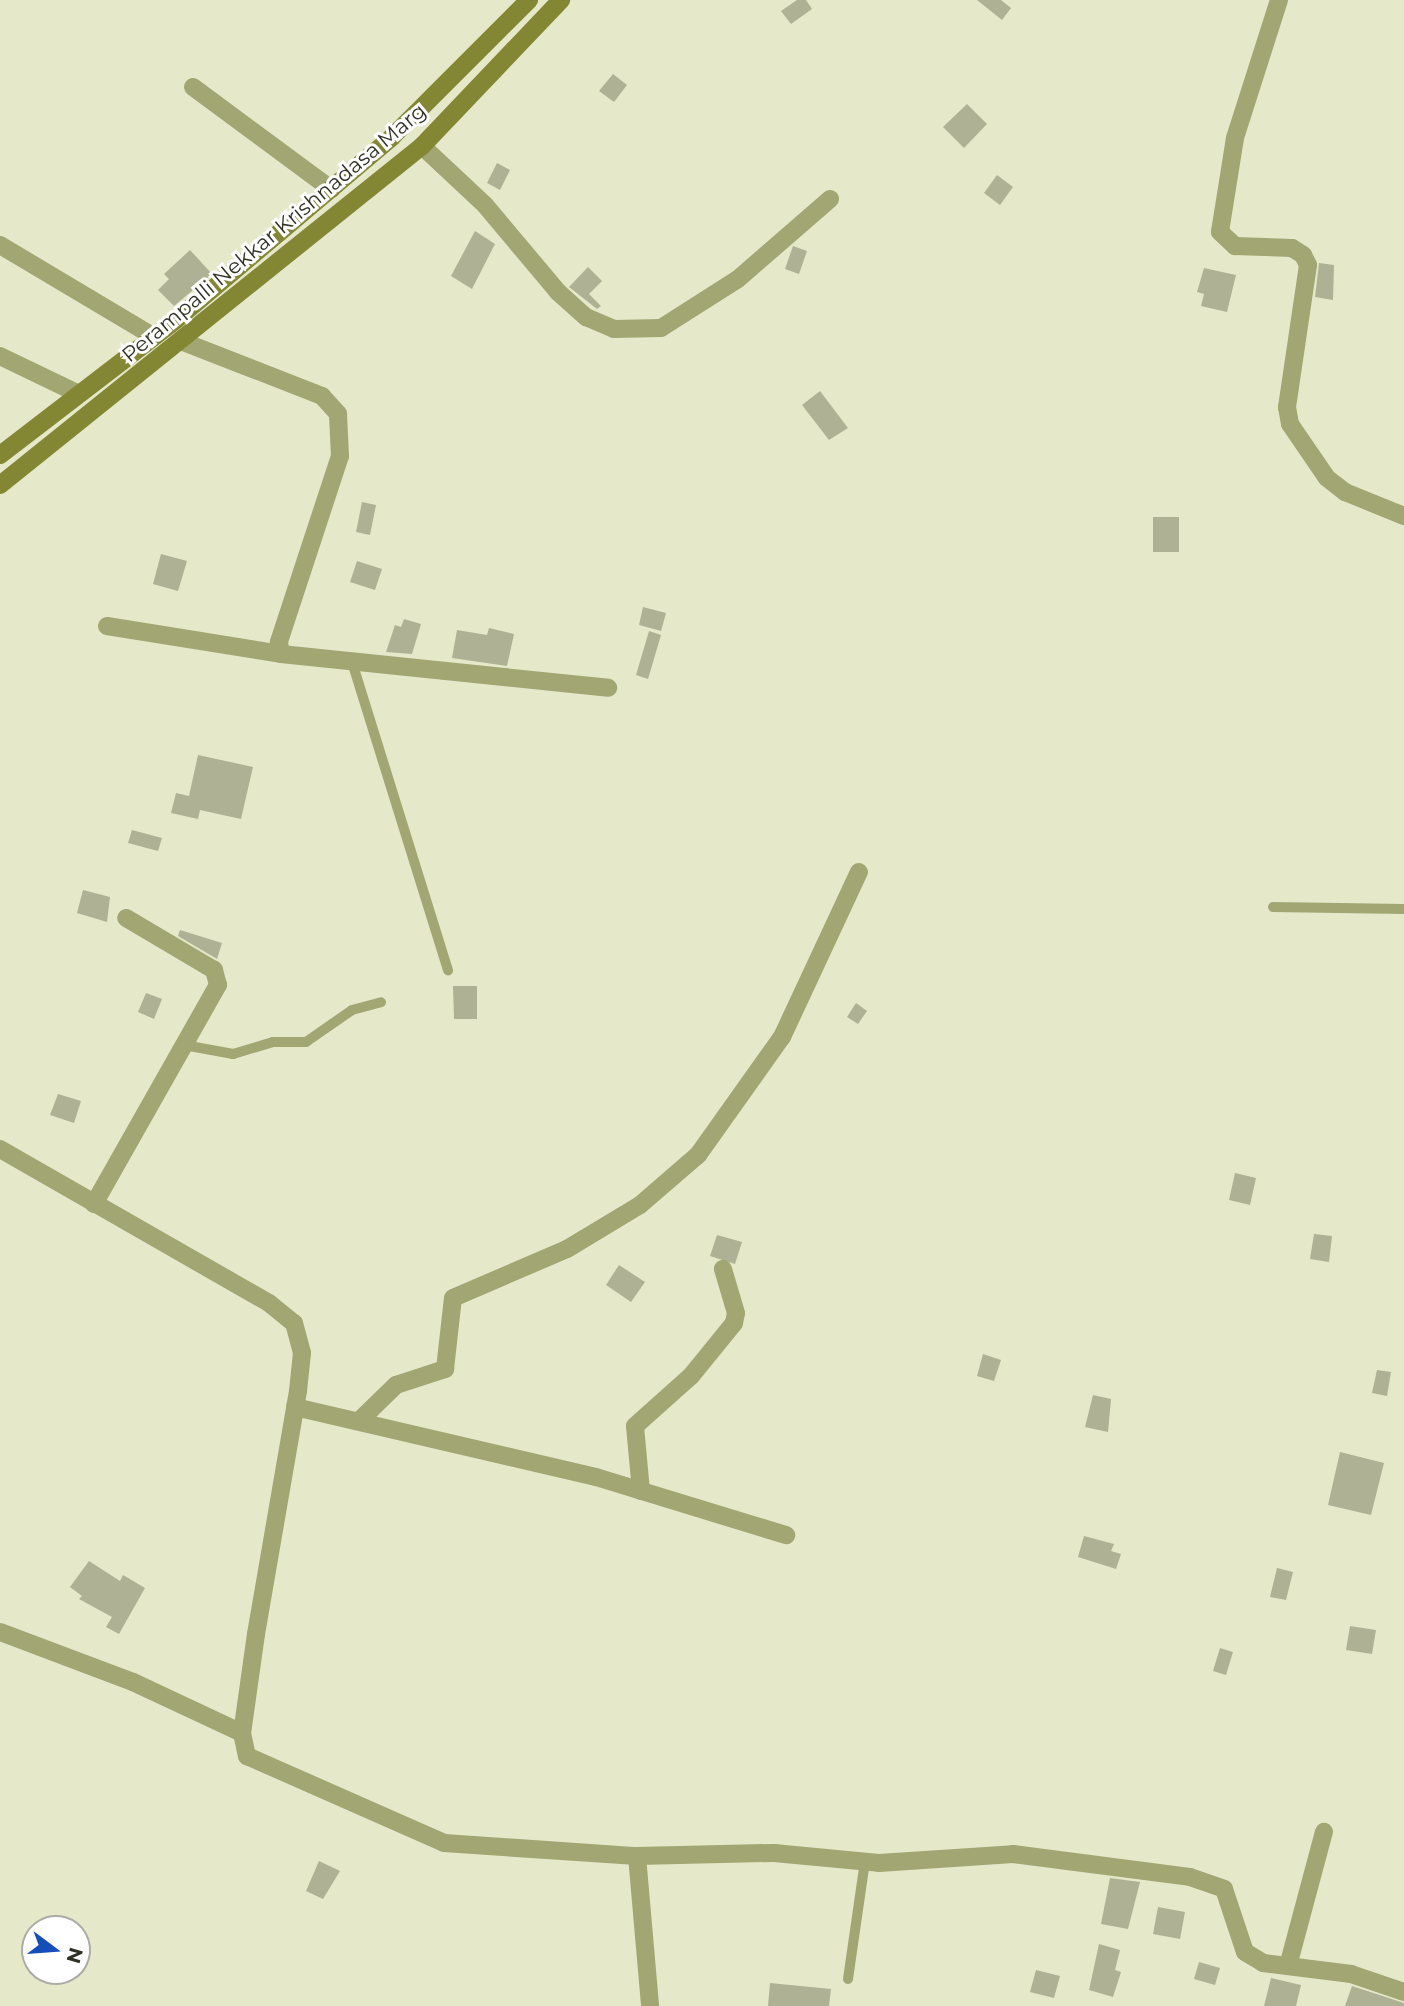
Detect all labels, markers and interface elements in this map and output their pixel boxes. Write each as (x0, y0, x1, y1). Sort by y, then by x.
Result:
street label: Perampalli Nekkar Krishnadasa Marg (117, 98, 431, 368)
north arrow (21, 1915, 91, 1985)
text: N (62, 1945, 88, 1966)

